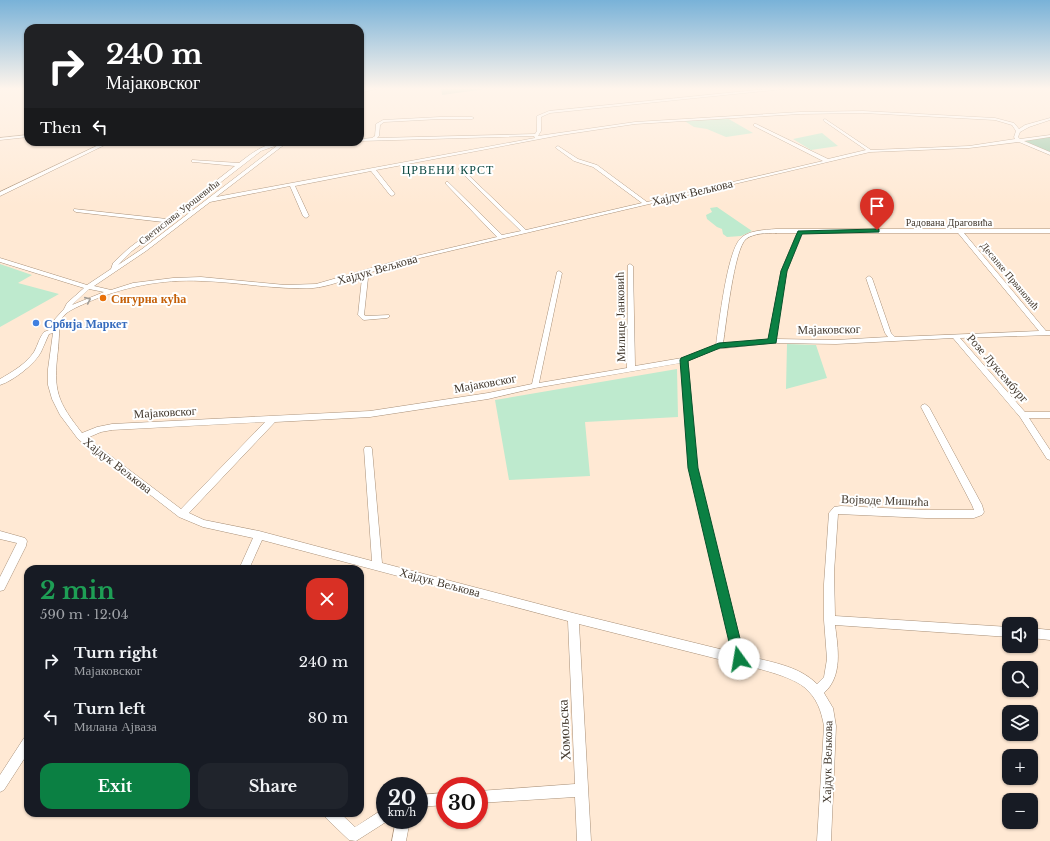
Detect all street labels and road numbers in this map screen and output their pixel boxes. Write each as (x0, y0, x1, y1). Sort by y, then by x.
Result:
street label: Хајдук Вељкова (650, 175, 735, 209)
street label: Светислава Урошевића (136, 176, 222, 248)
street label: Радована Драговића (906, 216, 993, 229)
street label: Десанке Првановић (978, 239, 1042, 313)
street label: Хајдук Вељкова (335, 250, 420, 288)
street label: Милице Јанковић (612, 272, 628, 362)
street label: Мајаковског (797, 321, 861, 337)
street label: Розе Луксембург (964, 331, 1032, 406)
street label: Мајаковског (453, 370, 517, 396)
street label: Мајаковског (133, 403, 197, 421)
street label: Хајдук Вељкова (81, 434, 156, 497)
street label: Војводе Мишића (841, 491, 930, 509)
street label: Хајдук Вељкова (398, 564, 483, 600)
street label: Хомољска (553, 698, 575, 761)
street label: Хајдук Вељкова (819, 720, 835, 804)

